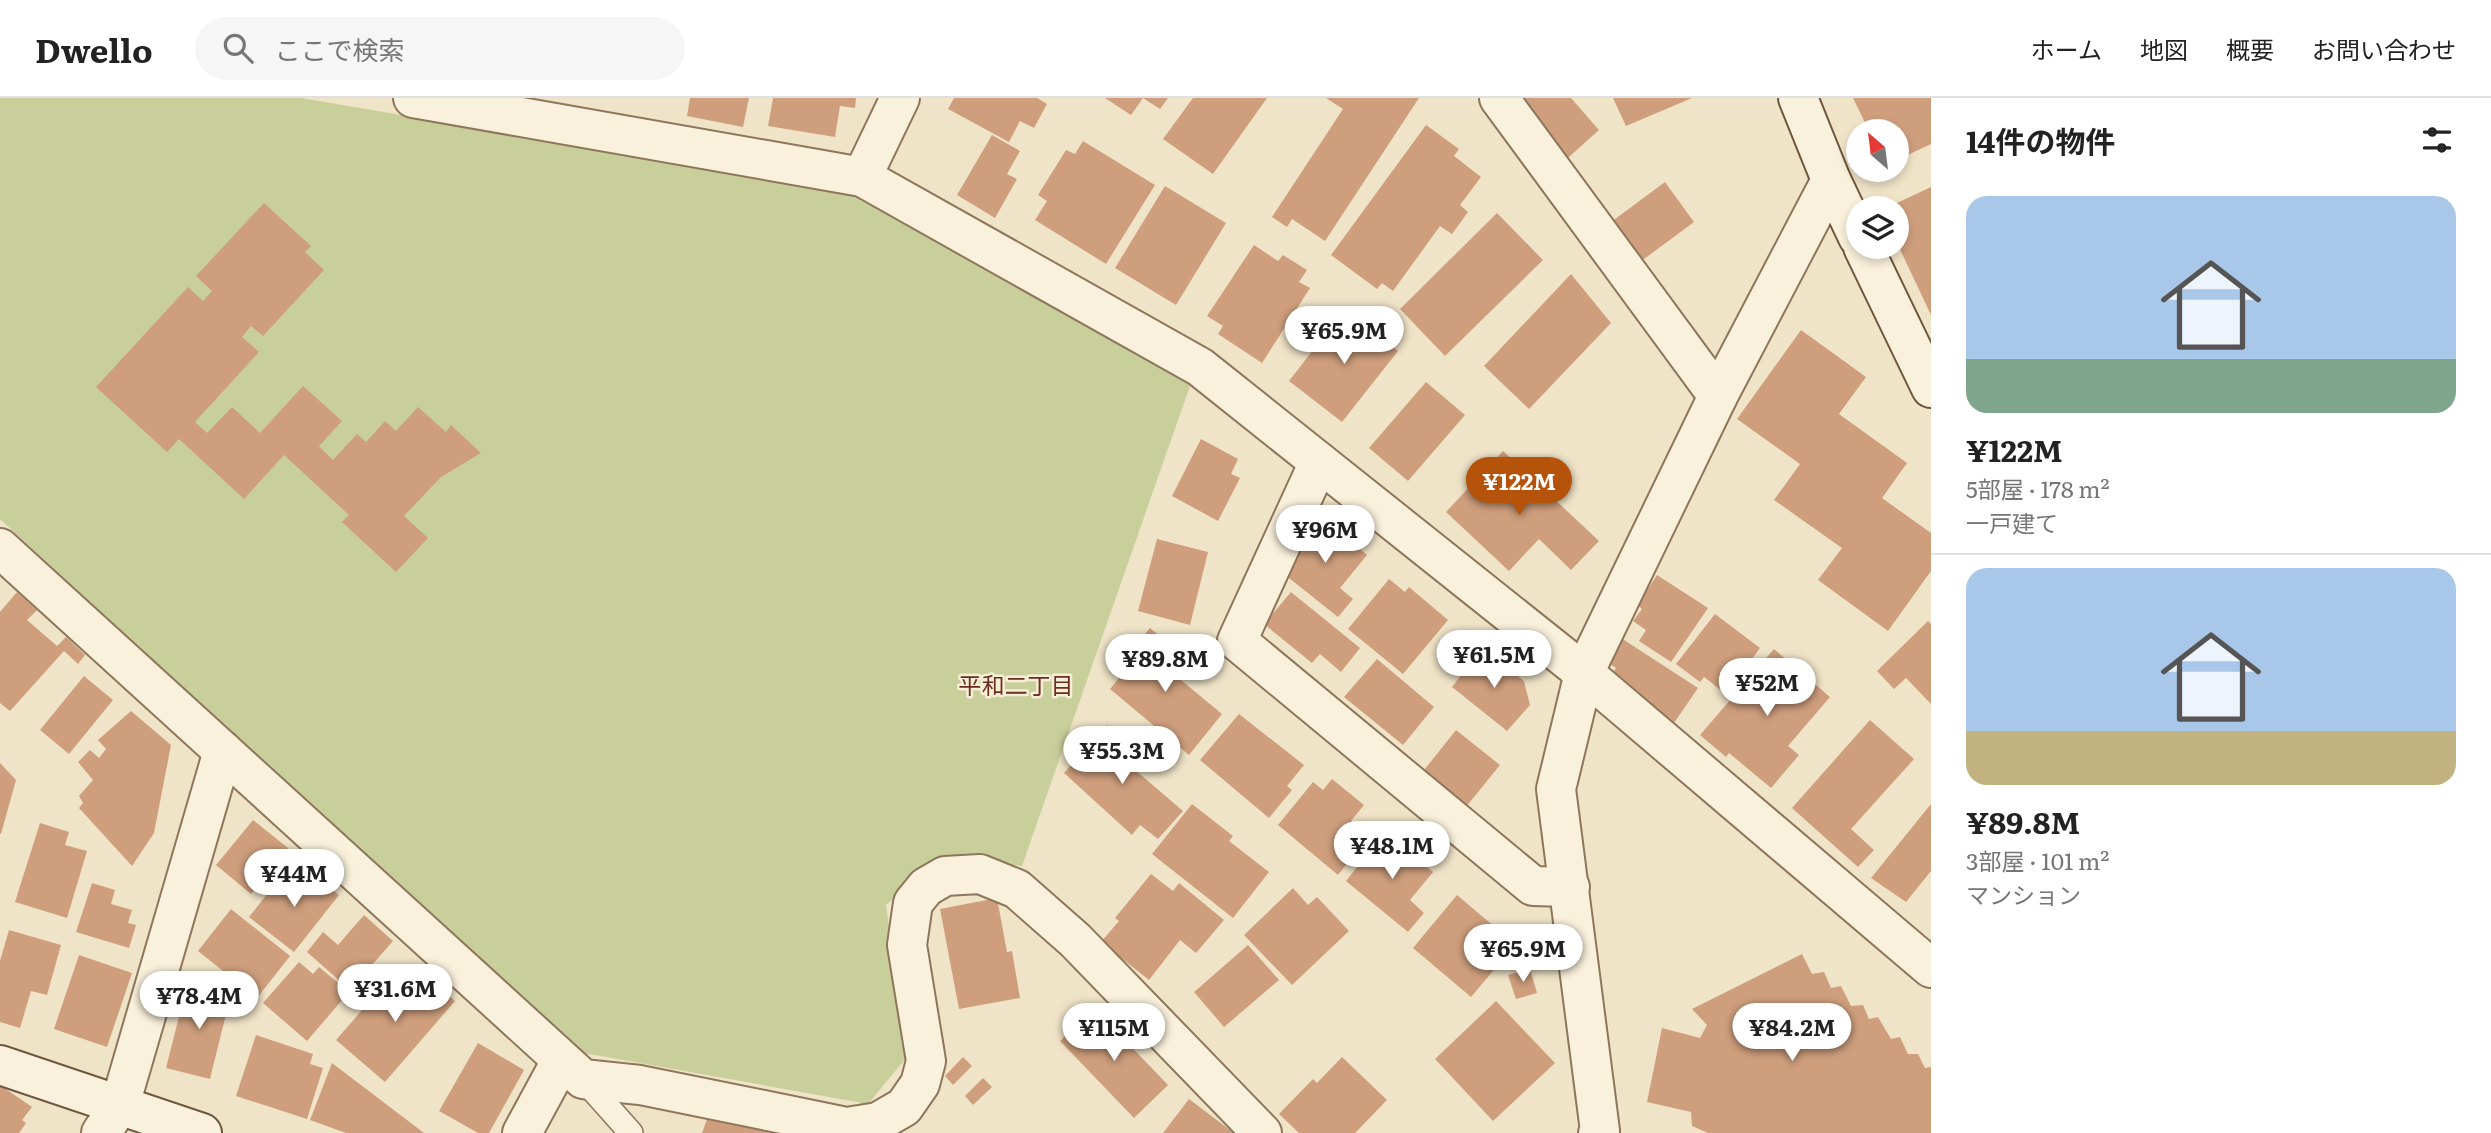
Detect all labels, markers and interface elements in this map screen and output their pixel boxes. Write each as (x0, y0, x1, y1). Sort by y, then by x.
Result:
search box (195, 17, 685, 80)
text: Dwello (35, 24, 153, 73)
icon: search (219, 29, 257, 67)
text: ここで検索 (275, 29, 405, 68)
text: ホーム (2031, 31, 2102, 66)
text: 地図 (2140, 31, 2188, 66)
text: 概要 (2226, 31, 2274, 66)
text: お問い合わせ (2312, 31, 2456, 66)
text: 14件の物件 (1966, 118, 2115, 162)
north arrow (1846, 119, 1909, 182)
map controls (1846, 119, 1909, 259)
icon: filters (2418, 121, 2456, 159)
button: layers (1846, 196, 1909, 259)
icon: home (2148, 242, 2274, 368)
pin: ¥65.9M (1287, 306, 1401, 366)
text: ¥65.9M (1301, 312, 1387, 346)
text: ¥122M (1966, 427, 2063, 471)
pin: ¥122M (1470, 458, 1568, 517)
text: ¥122M (1482, 463, 1556, 497)
text: 5部屋 · 178 m² (1966, 471, 2110, 505)
pin: ¥96M (1284, 505, 1366, 565)
text: 一戸建て (1966, 505, 2058, 539)
text: ¥96M (1292, 511, 1358, 545)
icon: home (2148, 614, 2274, 740)
pin: ¥61.5M (1437, 630, 1551, 690)
pin: ¥89.8M (1108, 634, 1222, 694)
text: ¥61.5M (1453, 636, 1535, 670)
text: ¥89.8M (1121, 640, 1209, 674)
pin: ¥52M (1726, 658, 1808, 718)
text: ¥52M (1735, 664, 1799, 698)
district label: 平和二丁目 (959, 667, 1074, 701)
pin: ¥55.3M (1065, 726, 1179, 786)
text: ¥55.3M (1079, 732, 1165, 766)
text: ¥89.8M (1966, 799, 2080, 843)
pin: ¥48.1M (1335, 822, 1449, 881)
text: ¥48.1M (1350, 827, 1434, 861)
text: 3部屋 · 101 m² (1966, 843, 2109, 877)
pin: ¥44M (253, 850, 335, 909)
text: ¥44M (260, 855, 328, 889)
text: マンション (1966, 877, 2081, 911)
pin: ¥65.9M (1466, 924, 1580, 984)
text: ¥65.9M (1480, 930, 1566, 964)
pin: ¥31.6M (338, 964, 452, 1024)
text: ¥31.6M (353, 970, 437, 1004)
pin: ¥78.4M (142, 972, 256, 1031)
text: ¥78.4M (156, 977, 242, 1011)
pin: ¥115M (1065, 1004, 1163, 1063)
pin: ¥84.2M (1735, 1004, 1849, 1063)
text: ¥115M (1078, 1009, 1150, 1043)
text: ¥84.2M (1748, 1009, 1836, 1043)

